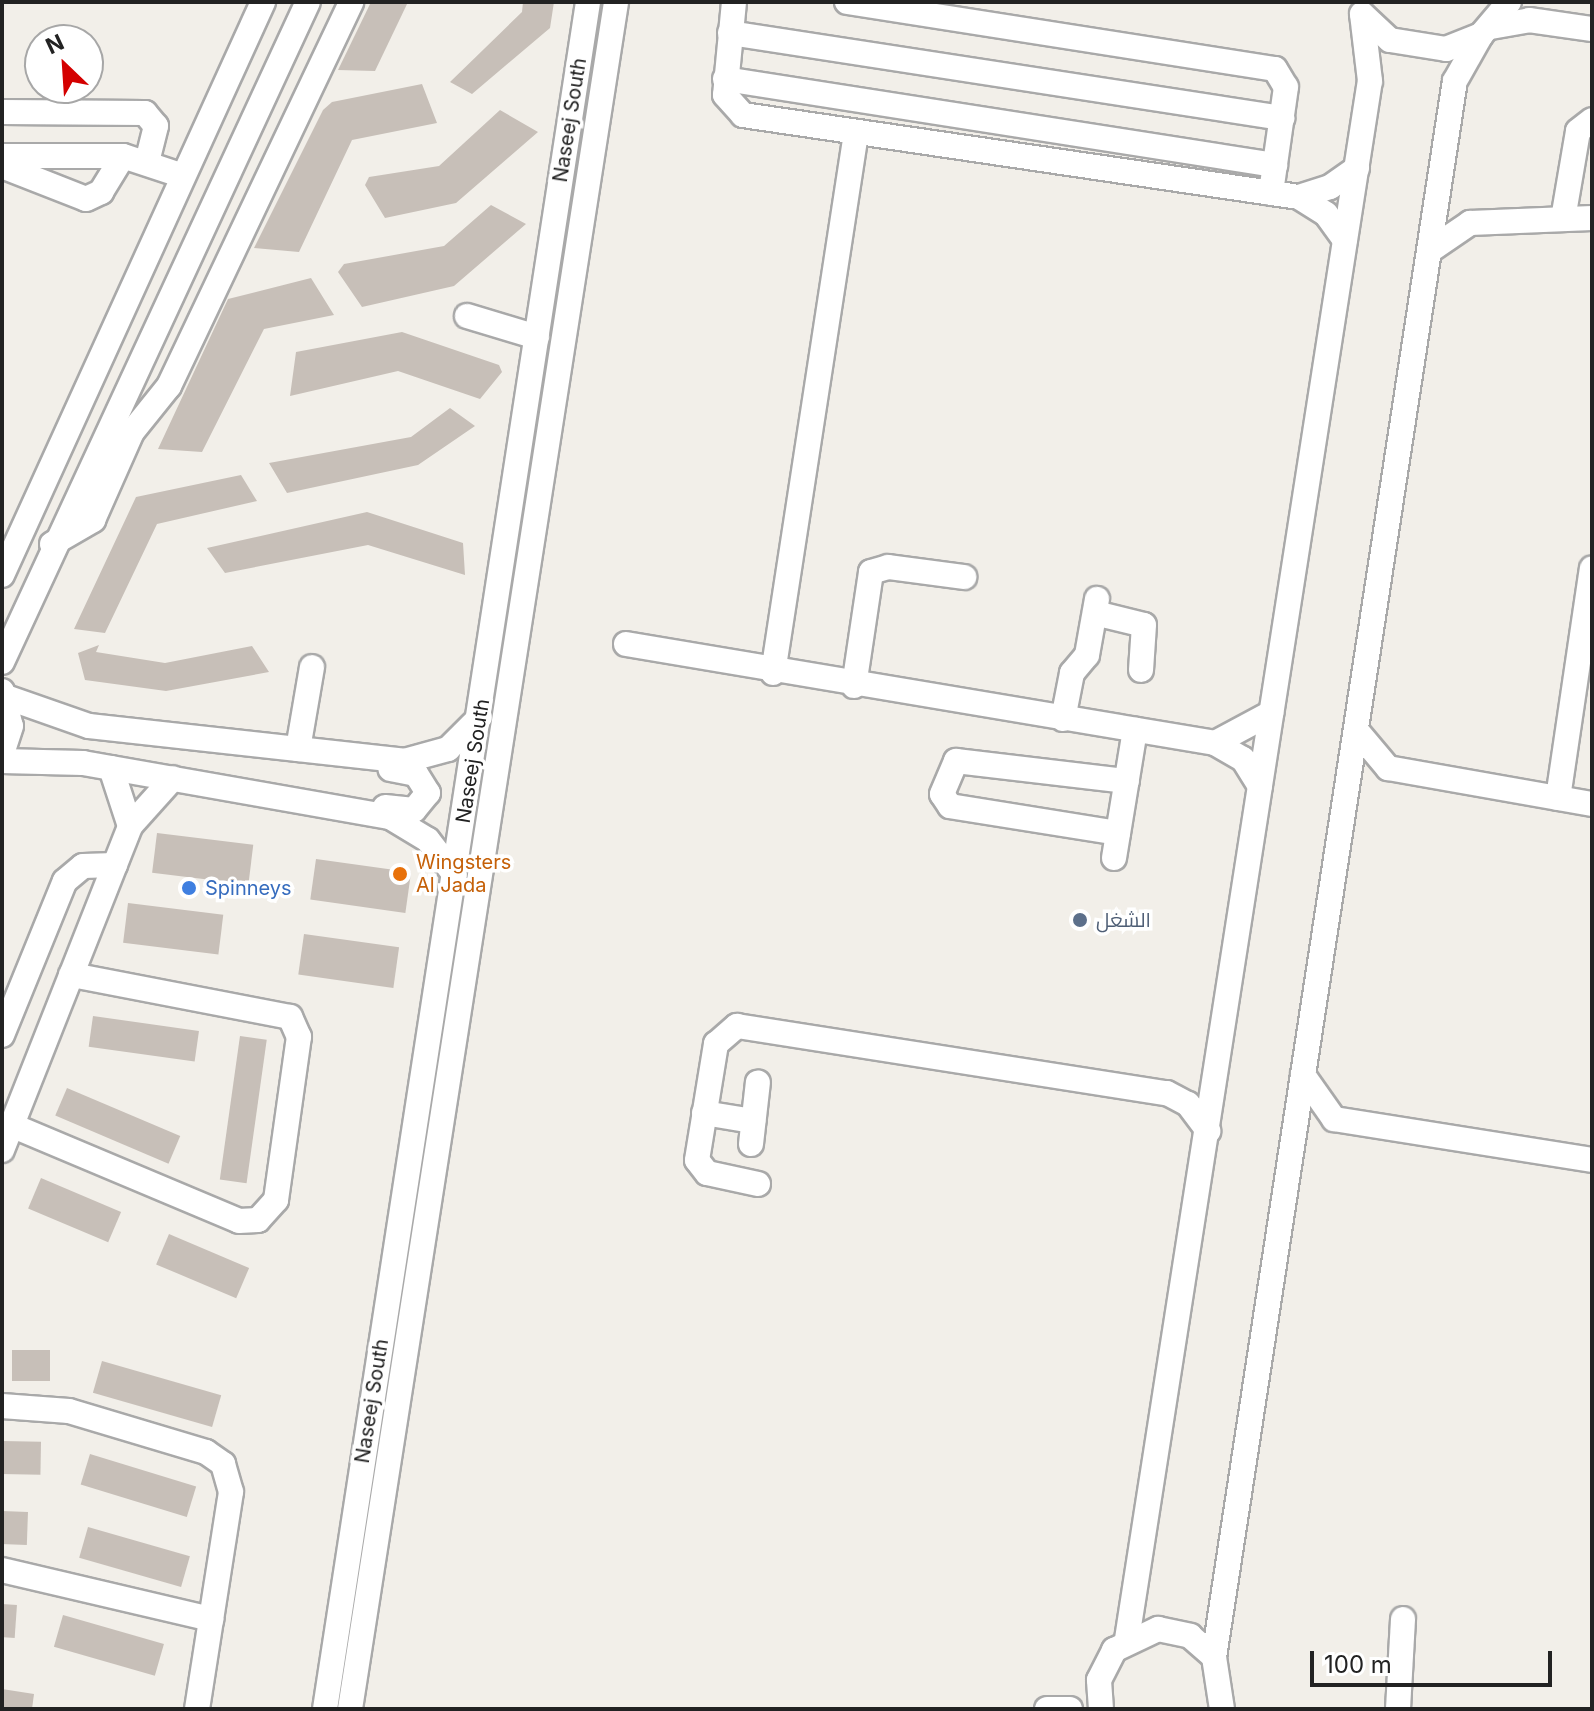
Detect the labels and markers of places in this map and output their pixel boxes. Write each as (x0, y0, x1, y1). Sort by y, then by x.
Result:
place label: Wingsters Al Jada (416, 850, 511, 897)
marker: Wingsters Al Jada (391, 865, 409, 883)
place label: Spinneys (205, 876, 292, 900)
marker: Spinneys (180, 879, 198, 897)
place label: الشغل (1096, 908, 1151, 932)
marker: الشغل (1071, 911, 1089, 929)

